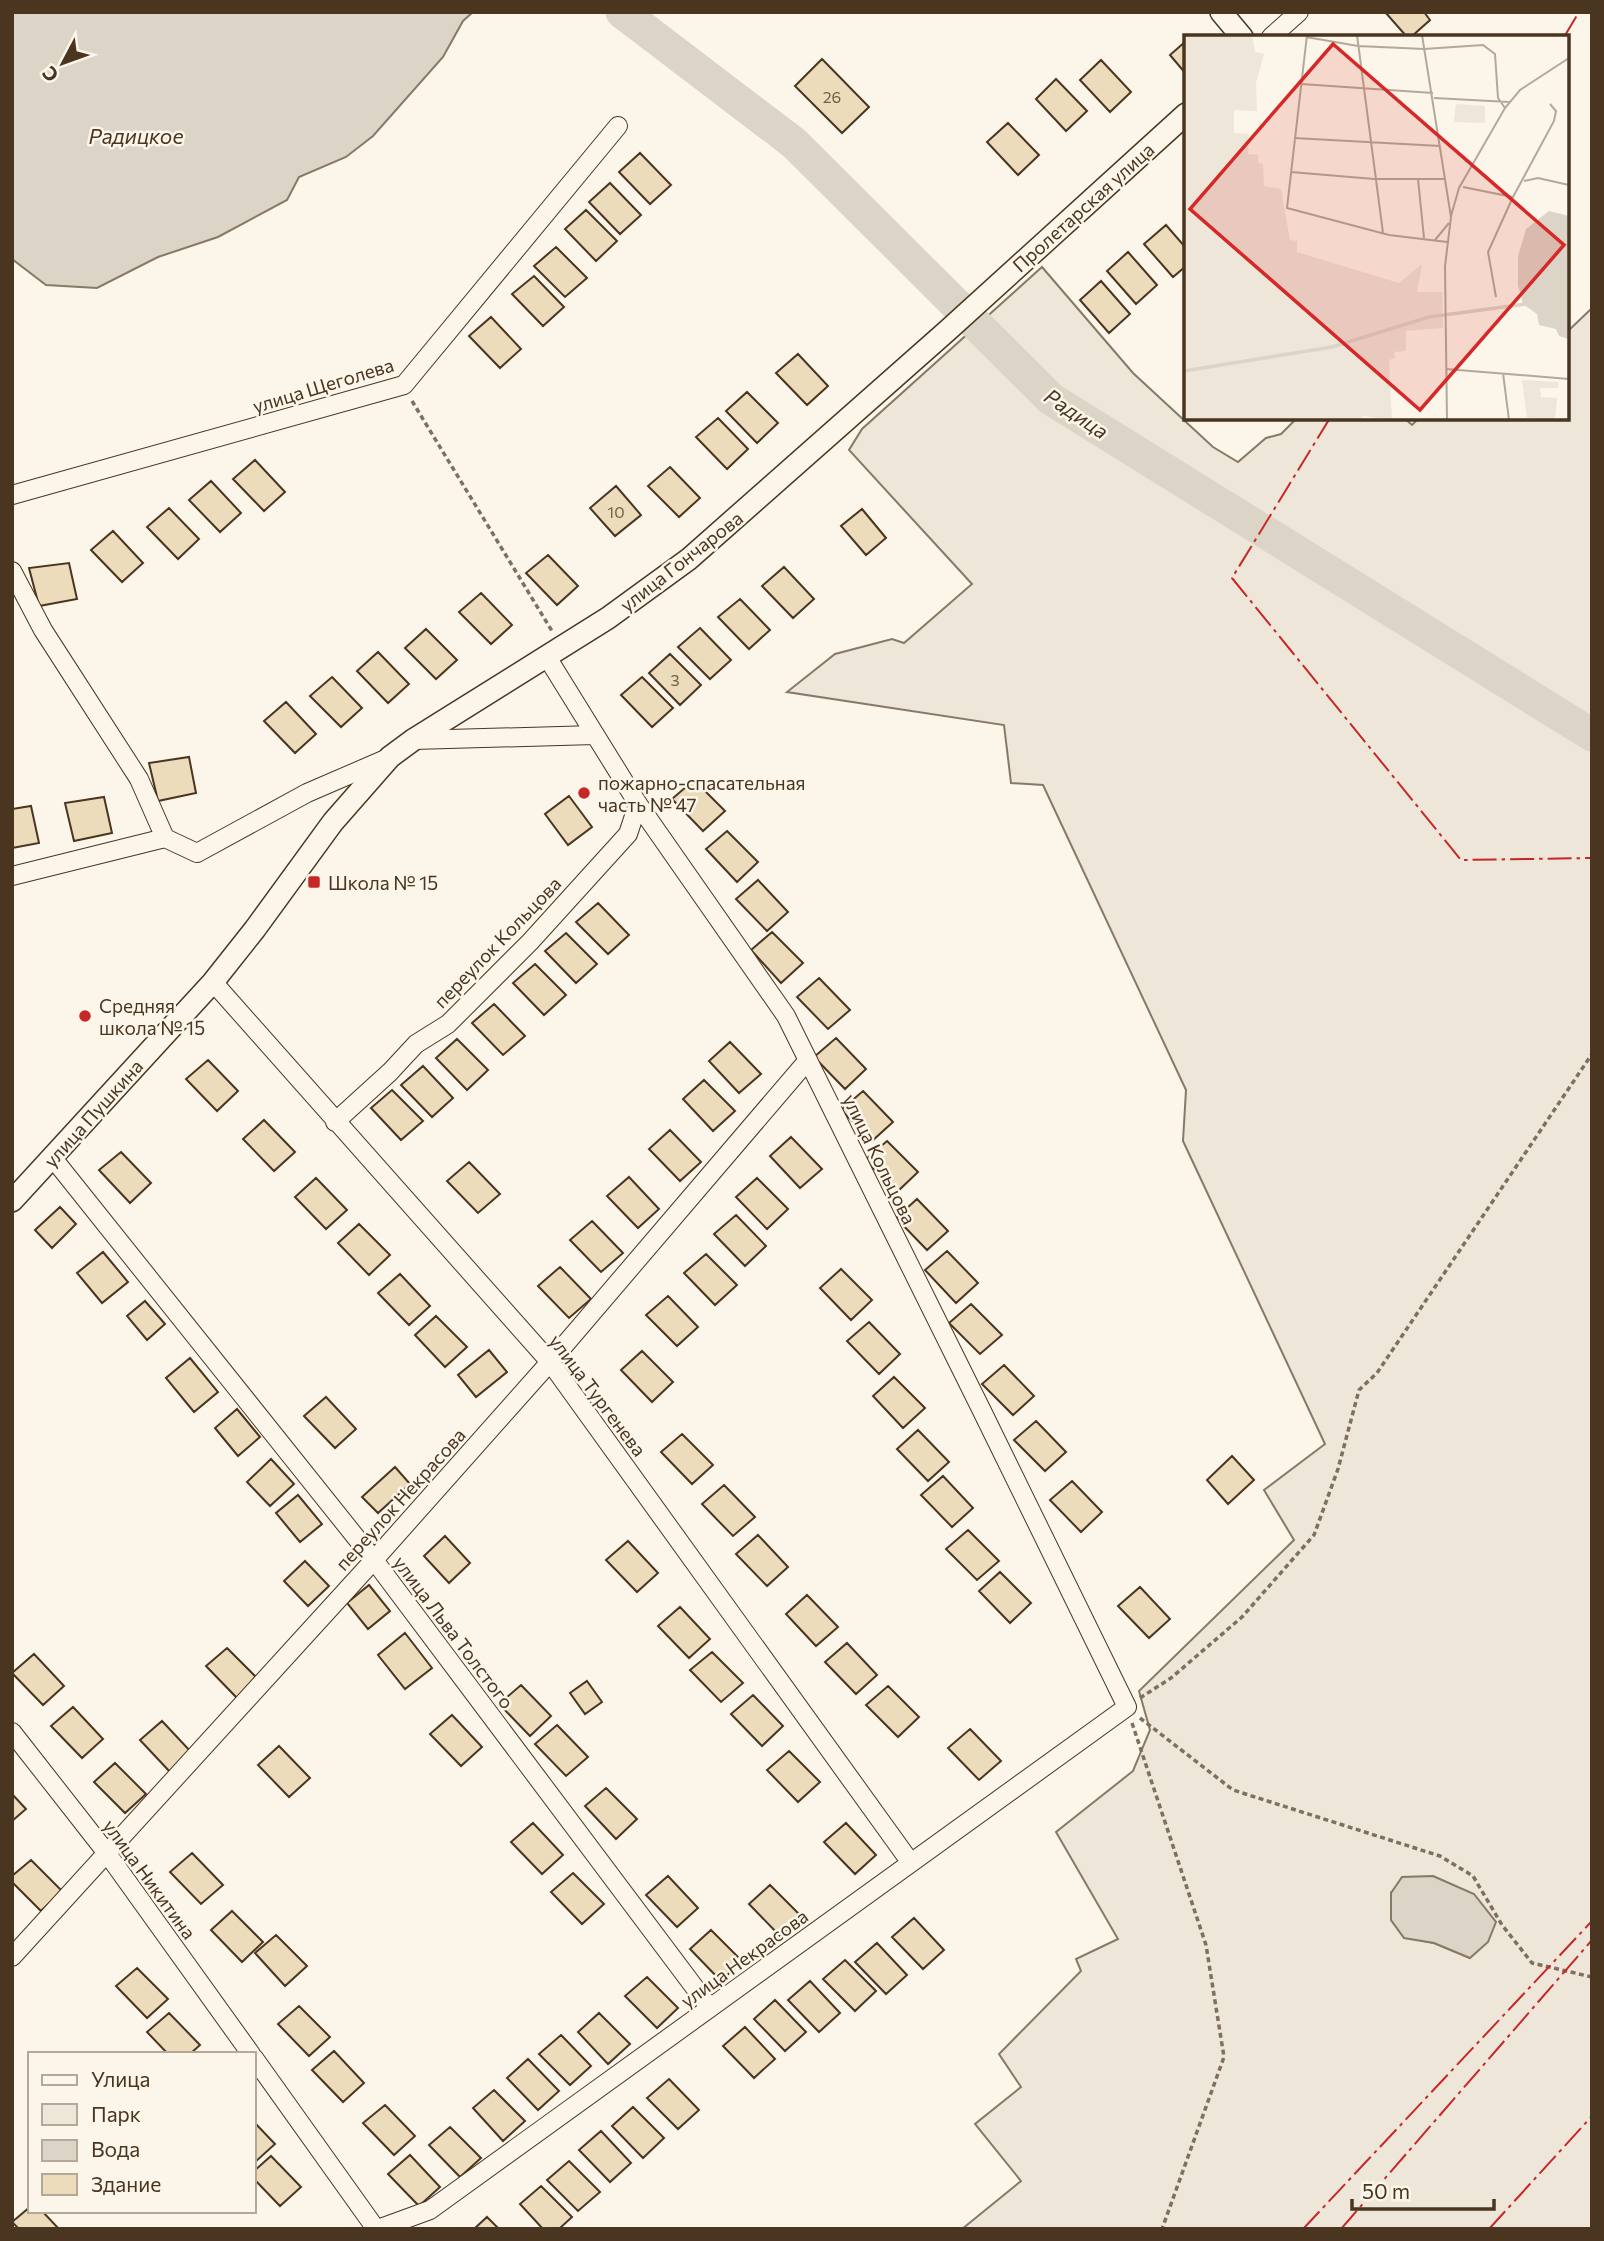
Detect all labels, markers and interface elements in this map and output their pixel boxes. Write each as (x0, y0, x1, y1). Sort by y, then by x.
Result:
north arrow (28, 28, 98, 98)
inset map (1184, 35, 1569, 420)
text: С (37, 62, 63, 87)
house number: 26 (823, 87, 841, 106)
water label: Радицкое (89, 123, 184, 148)
street label: Пролетарская улица (1008, 137, 1158, 277)
street label: улица Щеголева (250, 353, 396, 417)
water label: Радица (1040, 383, 1114, 443)
house number: 10 (607, 502, 625, 521)
street label: улица Гончарова (615, 506, 747, 616)
house number: 3 (670, 670, 680, 689)
place label: пожарно-спасательная часть № 47 (598, 771, 806, 816)
marker: пожарно-спасательная часть № 47 (576, 785, 592, 801)
place label: Школа № 15 (328, 871, 438, 894)
street label: переулок Кольцова (428, 872, 566, 1012)
marker: Школа № 15 (306, 874, 322, 890)
place label: Средняя школа № 15 (99, 994, 205, 1039)
marker: Средняя школа № 15 (77, 1008, 93, 1024)
street label: улица Пушкина (39, 1054, 147, 1172)
street label: улица Кольцова (839, 1090, 921, 1228)
street label: улица Тургенева (545, 1330, 651, 1460)
street label: переулок Некрасова (330, 1423, 470, 1575)
street label: улица Льва Толстого (389, 1551, 519, 1713)
street label: улица Никитина (99, 1815, 201, 1943)
street label: улица Некрасова (676, 1904, 812, 2012)
legend (28, 2052, 256, 2213)
text: Улица (91, 2066, 150, 2091)
text: Парк (91, 2101, 141, 2126)
text: Вода (91, 2136, 140, 2161)
scale bar (1352, 2168, 1494, 2212)
text: Здание (91, 2171, 161, 2196)
text: 50 m (1362, 2178, 1410, 2203)

